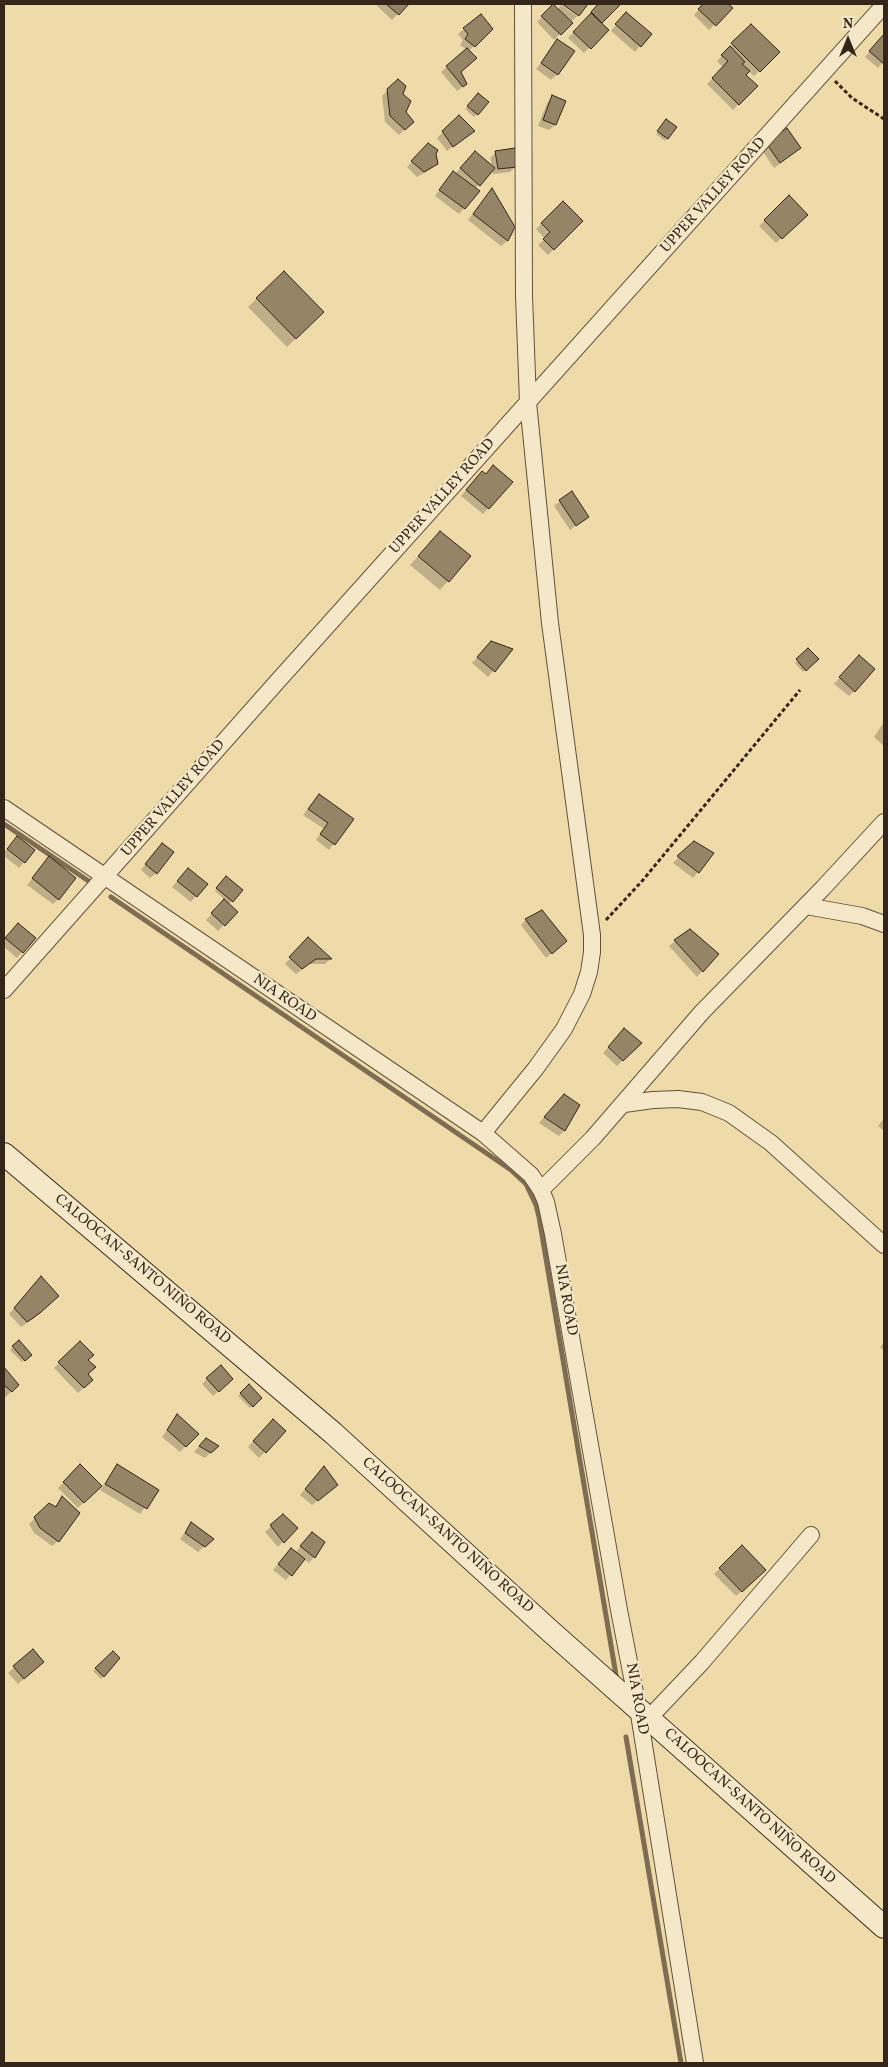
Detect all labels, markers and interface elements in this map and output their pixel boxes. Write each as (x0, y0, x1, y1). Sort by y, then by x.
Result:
north arrow (823, 15, 873, 65)
text: N (843, 15, 853, 34)
street label: UPPER VALLEY ROAD (657, 135, 771, 257)
street label: UPPER VALLEY ROAD (386, 436, 500, 558)
street label: UPPER VALLEY ROAD (118, 737, 230, 861)
street label: NIA ROAD (249, 971, 319, 1027)
street label: CALOOCAN-SANTO NIÑO ROAD (50, 1191, 234, 1349)
street label: NIA ROAD (550, 1263, 580, 1337)
street label: CALOOCAN-SANTO NIÑO ROAD (358, 1454, 536, 1618)
street label: NIA ROAD (621, 1662, 651, 1736)
street label: CALOOCAN-SANTO NIÑO ROAD (660, 1725, 838, 1889)

